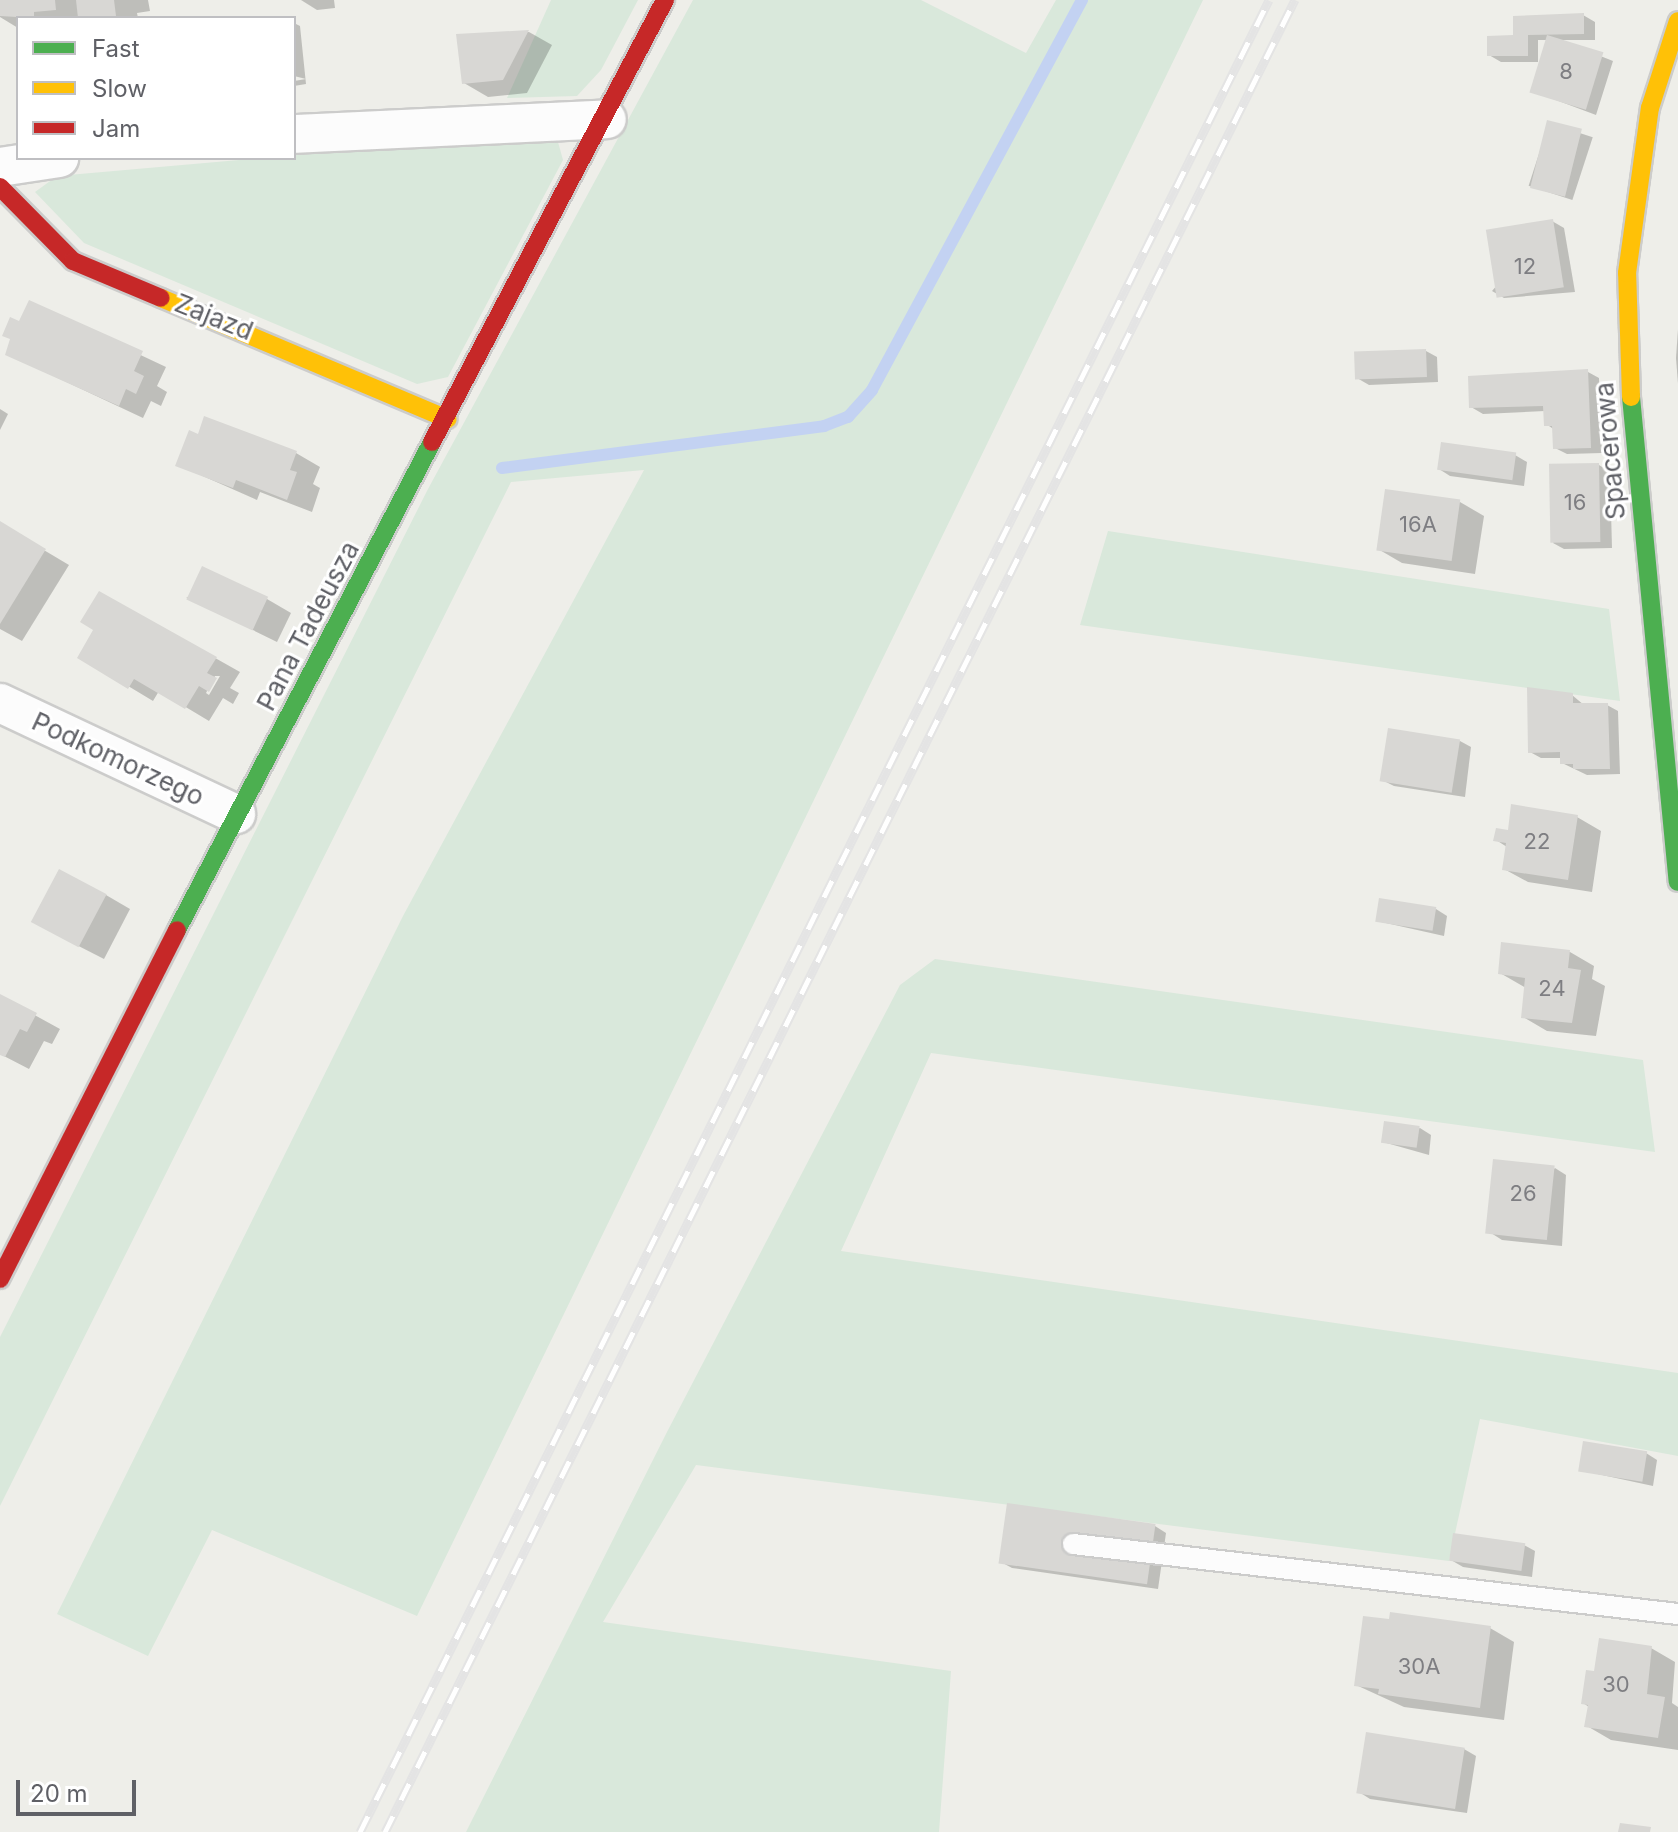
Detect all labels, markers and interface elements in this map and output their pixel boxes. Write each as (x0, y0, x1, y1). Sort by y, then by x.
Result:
legend (16, 16, 296, 160)
text: Fast (92, 34, 140, 63)
house number: 8 (1559, 59, 1573, 85)
text: Slow (92, 74, 147, 103)
text: Jam (92, 114, 140, 143)
house number: 12 (1514, 254, 1536, 280)
street label: Zajazd (170, 287, 258, 347)
street label: Spacerowa (1588, 381, 1632, 521)
house number: 16 (1564, 490, 1586, 516)
house number: 16A (1399, 512, 1437, 538)
street label: Pana Tadeusza (250, 536, 366, 716)
street label: Podkomorzego (27, 706, 209, 812)
house number: 22 (1524, 829, 1550, 855)
house number: 24 (1538, 976, 1566, 1002)
house number: 26 (1509, 1181, 1537, 1207)
house number: 30A (1398, 1654, 1440, 1680)
house number: 30 (1602, 1672, 1630, 1698)
scale bar (20, 1764, 140, 1814)
text: 20 m (30, 1779, 88, 1808)

